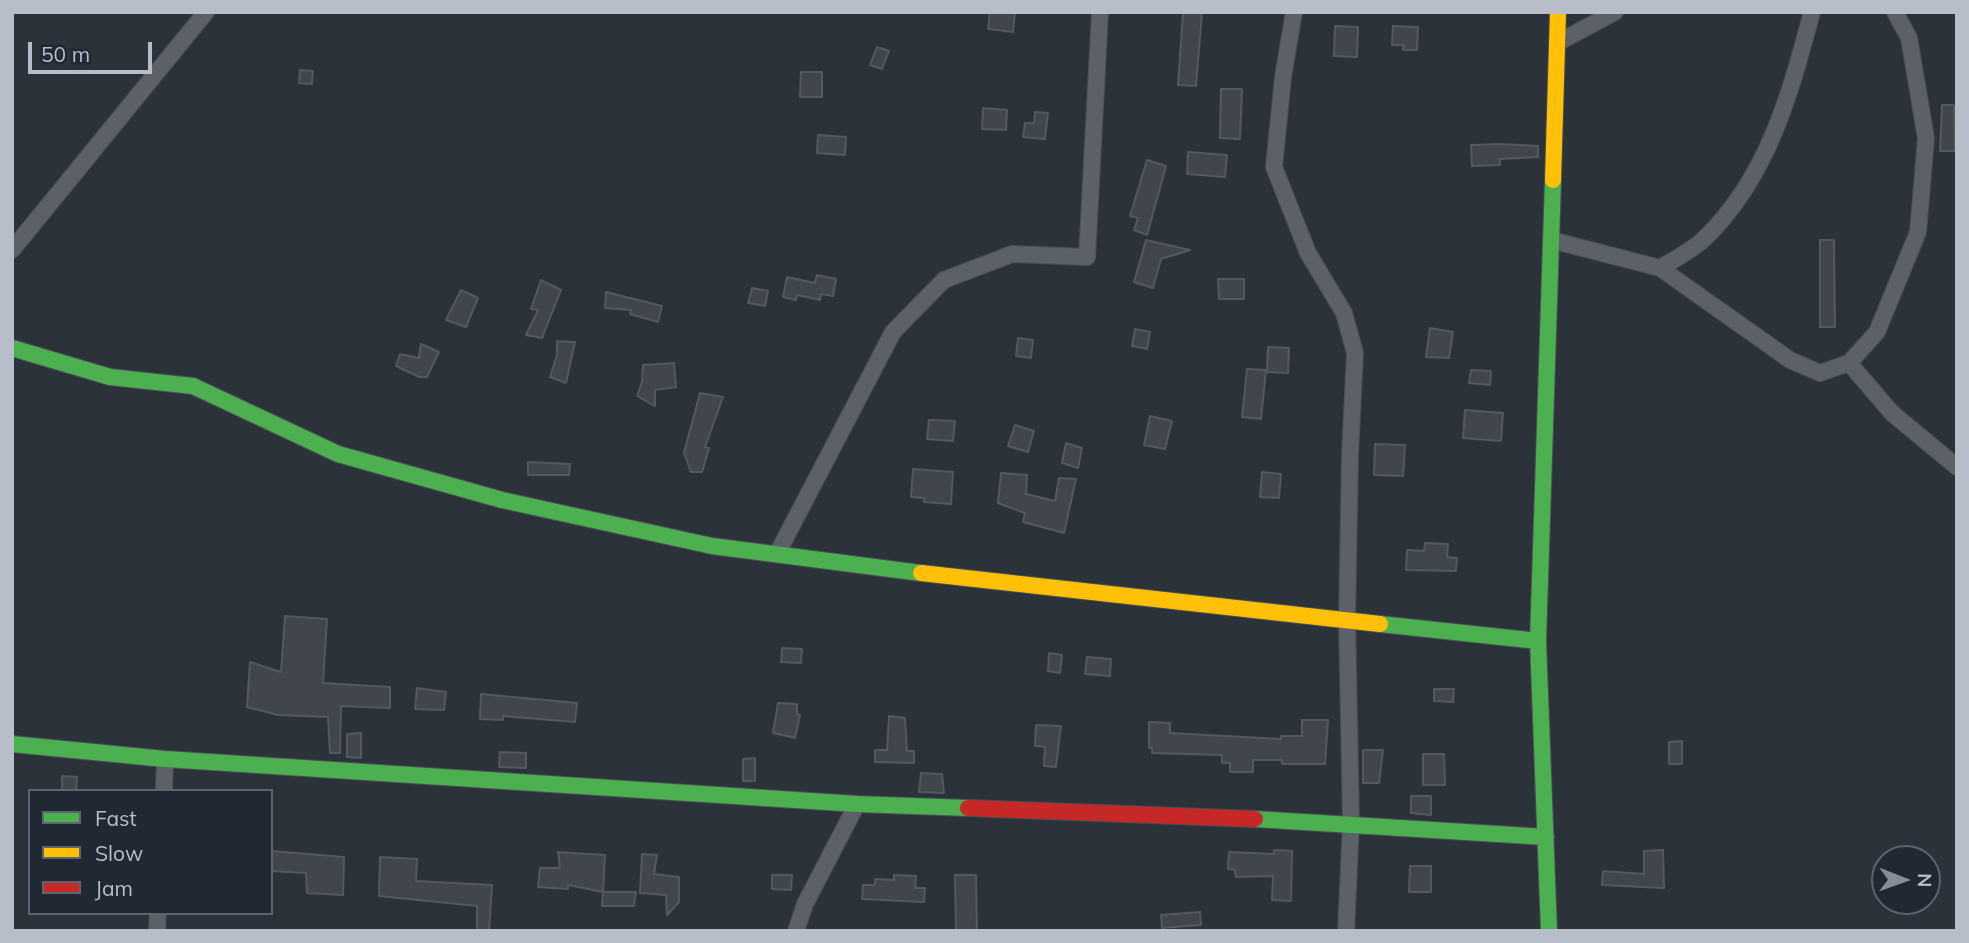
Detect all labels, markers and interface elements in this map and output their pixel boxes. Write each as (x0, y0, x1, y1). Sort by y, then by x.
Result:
scale bar (32, 28, 156, 72)
text: 50 m (41, 41, 90, 67)
legend (28, 789, 273, 915)
text: Fast (95, 805, 137, 831)
text: Slow (95, 840, 143, 866)
north arrow (1871, 845, 1941, 915)
text: N (1913, 873, 1937, 888)
text: Jam (95, 875, 133, 901)

